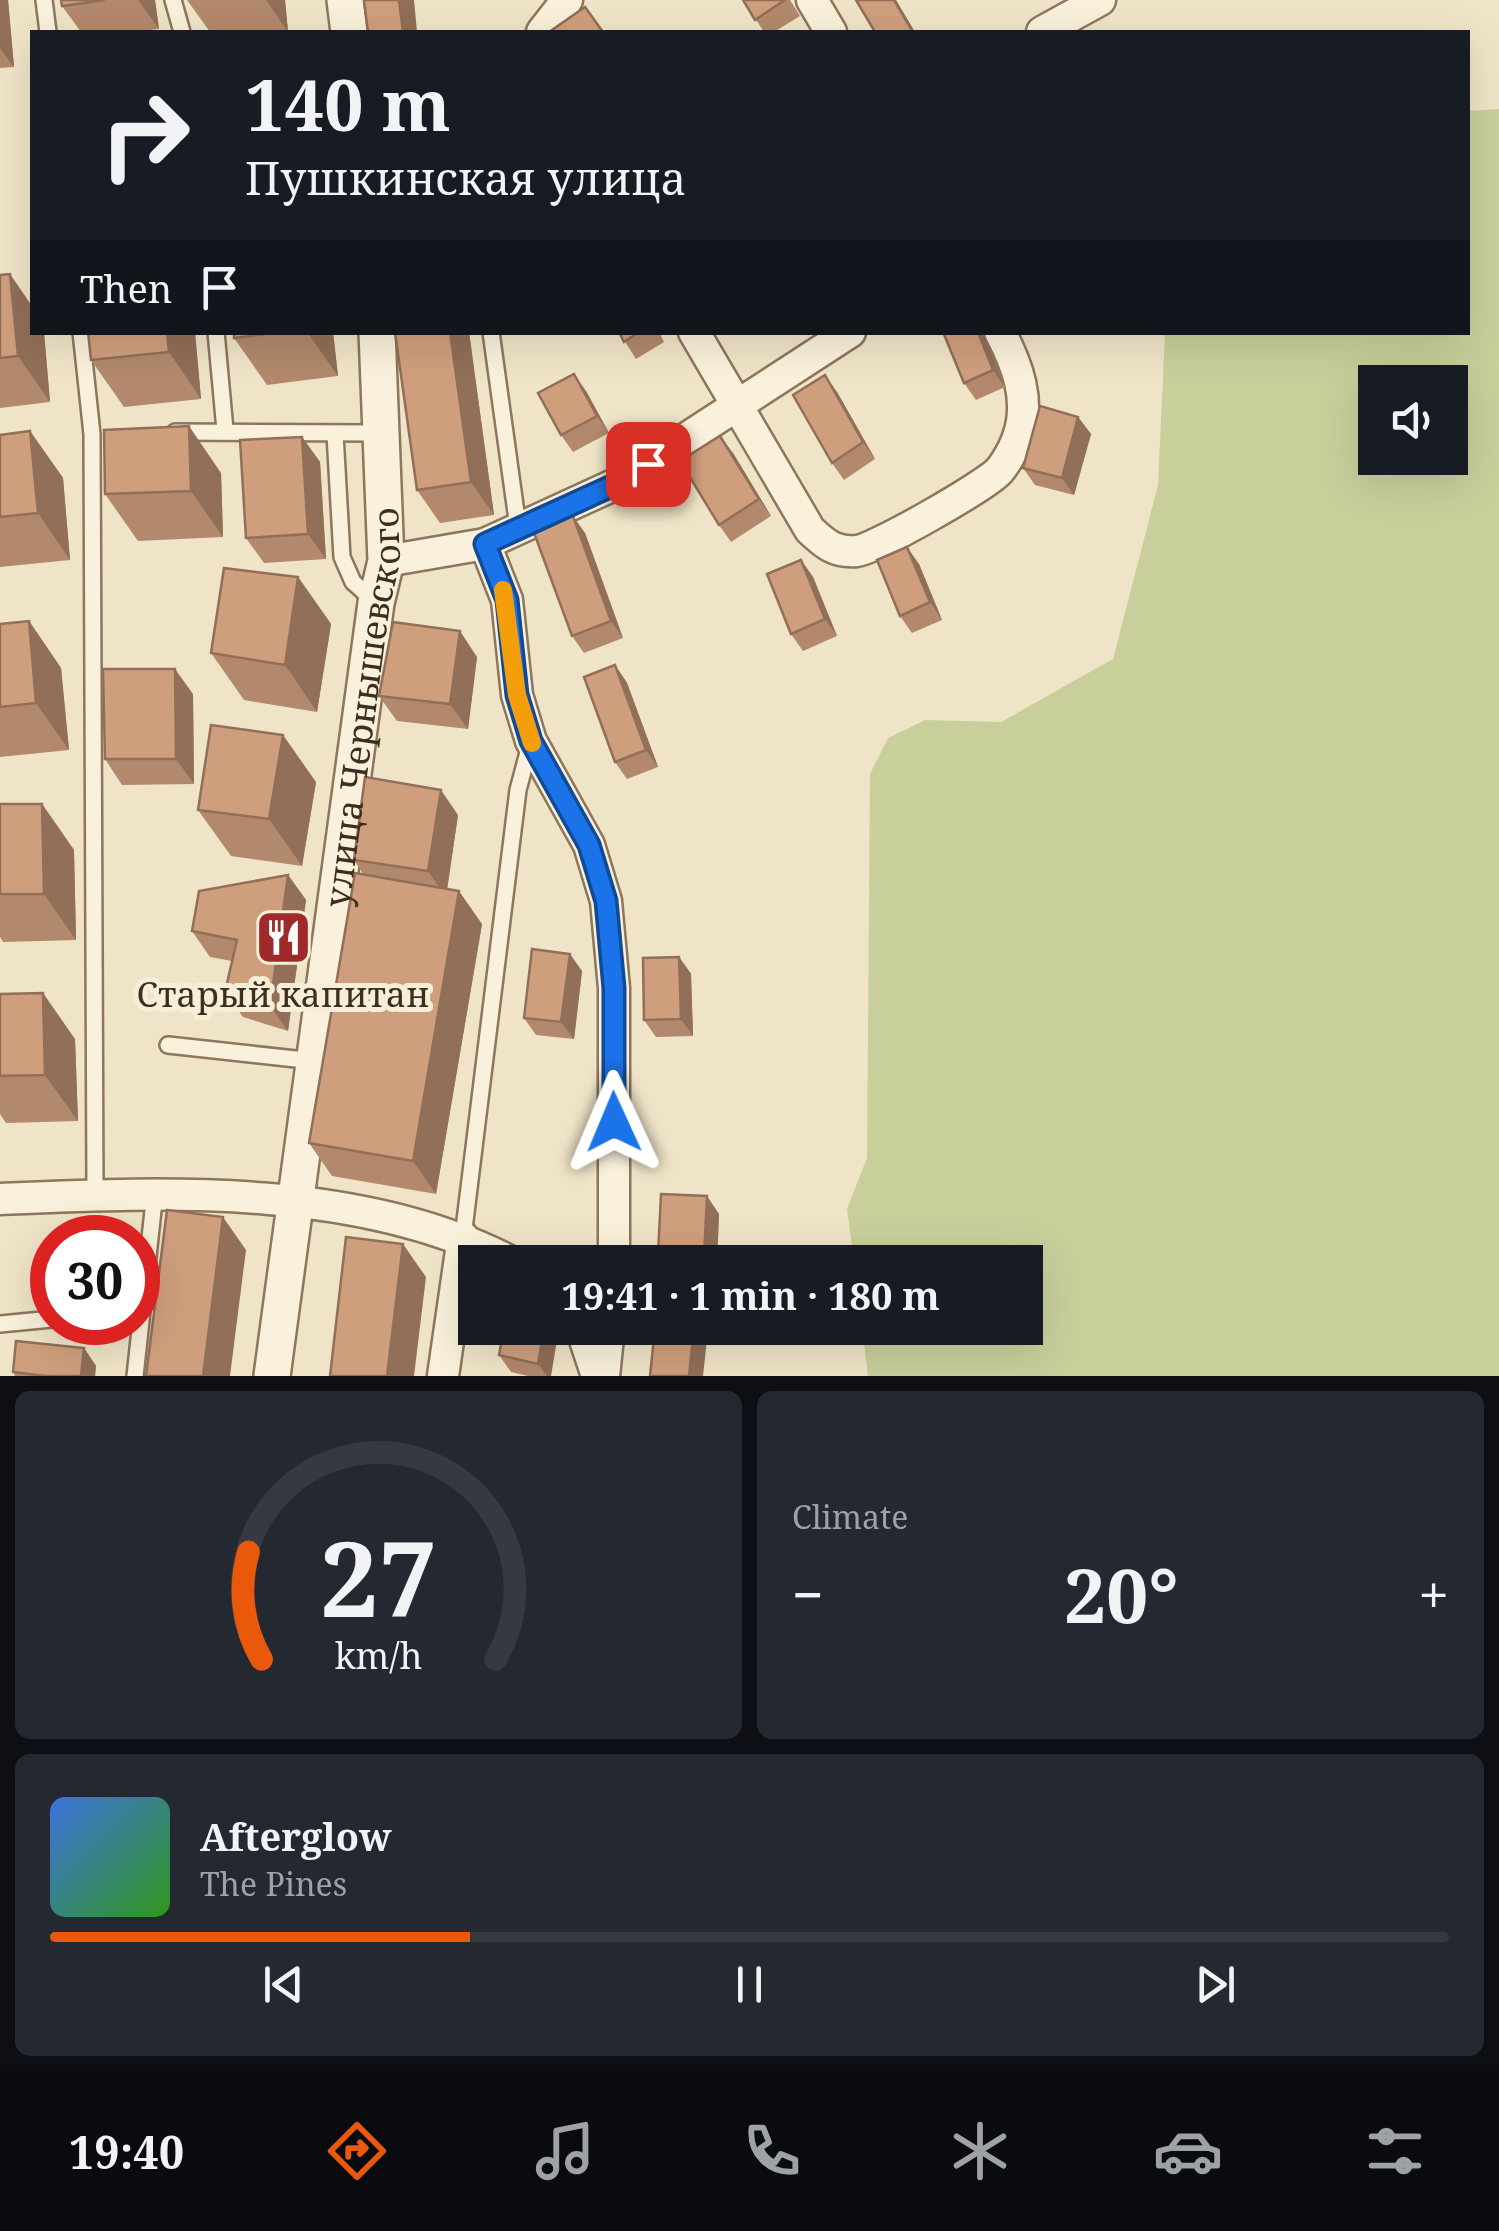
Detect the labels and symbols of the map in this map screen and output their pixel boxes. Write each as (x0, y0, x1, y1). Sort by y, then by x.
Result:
pin (606, 422, 691, 507)
street label: улица Чернышевского (312, 507, 410, 910)
restaurant icon: Старый капитан (253, 907, 313, 967)
place label: Старый капитан (137, 970, 430, 1017)
position arrow (562, 1070, 666, 1174)
speed limit sign: 30 (30, 1215, 160, 1345)

